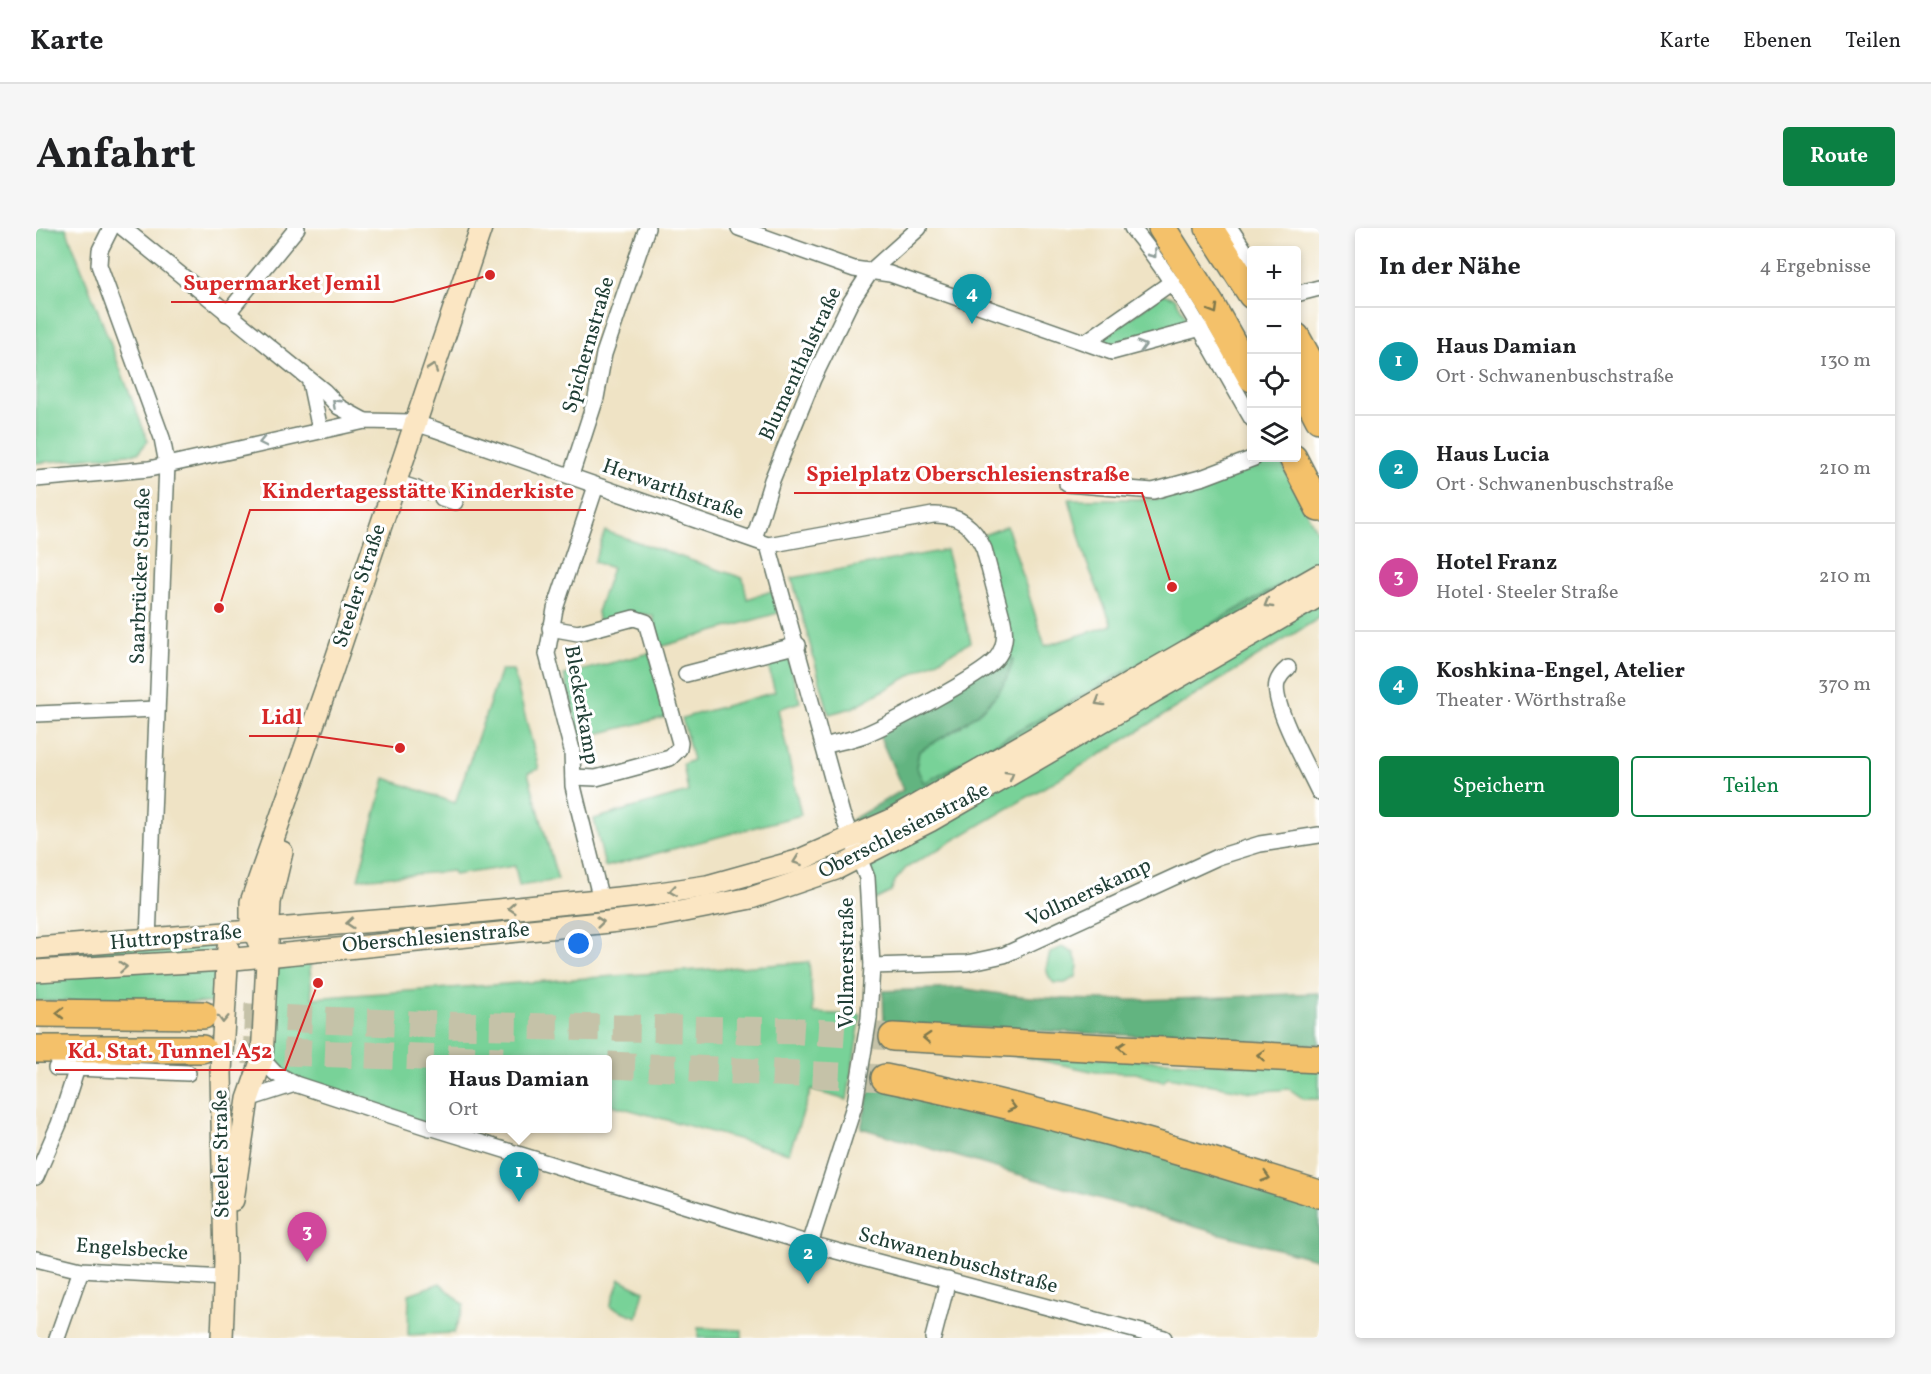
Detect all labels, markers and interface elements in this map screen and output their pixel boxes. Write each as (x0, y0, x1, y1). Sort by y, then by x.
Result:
text: Karte (30, 22, 104, 61)
text: Karte (1659, 27, 1710, 56)
text: Ebenen (1743, 27, 1812, 56)
text: Teilen (1845, 27, 1901, 56)
text: Anfahrt (36, 127, 196, 186)
button: Route (1783, 127, 1895, 186)
map controls (1247, 246, 1301, 462)
button: + (1247, 246, 1301, 300)
one-way arrow (1146, 247, 1157, 258)
text: In der Nähe (1379, 249, 1521, 285)
text: 4 Ergebnisse (1759, 253, 1871, 281)
callout: Supermarket Jemil (171, 262, 393, 302)
text: Supermarket Jemil (183, 269, 381, 300)
street label: Spichernstraße (556, 273, 622, 417)
pin: 4 (952, 274, 992, 324)
street label: Blumenthalstraße (753, 282, 849, 446)
button: − (1247, 300, 1301, 354)
one-way arrow (1207, 303, 1218, 314)
text: Haus Damian (1436, 332, 1577, 363)
one-way arrow (1136, 341, 1146, 353)
text: 1 (1394, 347, 1403, 375)
text: 130 m (1820, 347, 1871, 375)
button: locate (1247, 354, 1301, 408)
one-way arrow (425, 363, 438, 374)
text: Ort · Schwanenbuschstraße (1436, 363, 1674, 391)
one-way arrow (333, 399, 343, 410)
button: layers (1247, 408, 1301, 462)
one-way arrow (258, 435, 268, 448)
text: Haus Lucia (1436, 440, 1550, 471)
street label: Herwarthstraße (598, 452, 748, 528)
callout: Spielplatz Oberschlesienstraße (794, 453, 1142, 493)
text: 2 (1393, 455, 1404, 483)
text: 210 m (1819, 455, 1871, 483)
text: Spielplatz Oberschlesienstraße (806, 460, 1130, 491)
callout: Kindertagesstätte Kinderkiste (250, 470, 586, 510)
text: Ort · Schwanenbuschstraße (1436, 471, 1674, 499)
text: Kindertagesstätte Kinderkiste (262, 477, 574, 508)
street label: Saarbrücker Straße (123, 487, 159, 665)
street label: Steeler Straße (326, 520, 394, 652)
text: Hotel Franz (1436, 548, 1557, 579)
text: 3 (1393, 563, 1404, 591)
text: 210 m (1819, 563, 1871, 591)
text: Hotel · Steeler Straße (1436, 579, 1618, 607)
one-way arrow (1264, 597, 1274, 609)
street label: Bleckerkamp (556, 643, 606, 767)
text: Koshkina-Engel, Atelier (1436, 656, 1685, 687)
text: 4 (1392, 671, 1405, 699)
text: 370 m (1818, 671, 1871, 699)
text: Theater · Wörthstraße (1436, 687, 1626, 715)
one-way arrow (1095, 695, 1106, 706)
callout: Lidl (249, 696, 315, 736)
text: Lidl (261, 703, 303, 734)
button: Speichern (1379, 756, 1619, 817)
button: Teilen (1631, 756, 1871, 817)
one-way arrow (1003, 771, 1014, 782)
street label: Oberschlesienstraße (814, 775, 994, 887)
street label: Vollmerskamp (1022, 851, 1156, 935)
one-way arrow (792, 854, 803, 866)
one-way arrow (669, 885, 678, 897)
street label: Vollmerstraße (833, 897, 862, 1029)
one-way arrow (508, 901, 517, 914)
street label: Oberschlesienstraße (341, 915, 531, 961)
one-way arrow (345, 916, 354, 929)
one-way arrow (596, 917, 605, 929)
street label: Huttropstraße (109, 918, 243, 958)
your location (564, 929, 593, 958)
one-way arrow (119, 961, 128, 974)
one-way arrow (56, 1007, 65, 1019)
one-way arrow (216, 1014, 229, 1023)
callout: Kd. Stat. Tunnel A52 (55, 1030, 285, 1070)
one-way arrow (922, 1032, 931, 1045)
text: Kd. Stat. Tunnel A52 (68, 1037, 272, 1068)
one-way arrow (1117, 1041, 1126, 1054)
one-way arrow (1256, 1049, 1265, 1062)
popup (426, 1055, 612, 1133)
text: Haus Damian (449, 1065, 589, 1096)
street label: Steeler Straße (206, 1089, 238, 1219)
text: Ort (449, 1096, 479, 1124)
one-way arrow (1007, 1100, 1017, 1112)
pin: 1 (500, 1152, 538, 1202)
one-way arrow (1260, 1170, 1271, 1182)
pin: 3 (288, 1212, 326, 1262)
street label: Schwanenbuschstraße (855, 1220, 1061, 1302)
street label: Engelsbecke (75, 1232, 189, 1268)
pin: 2 (788, 1234, 828, 1284)

